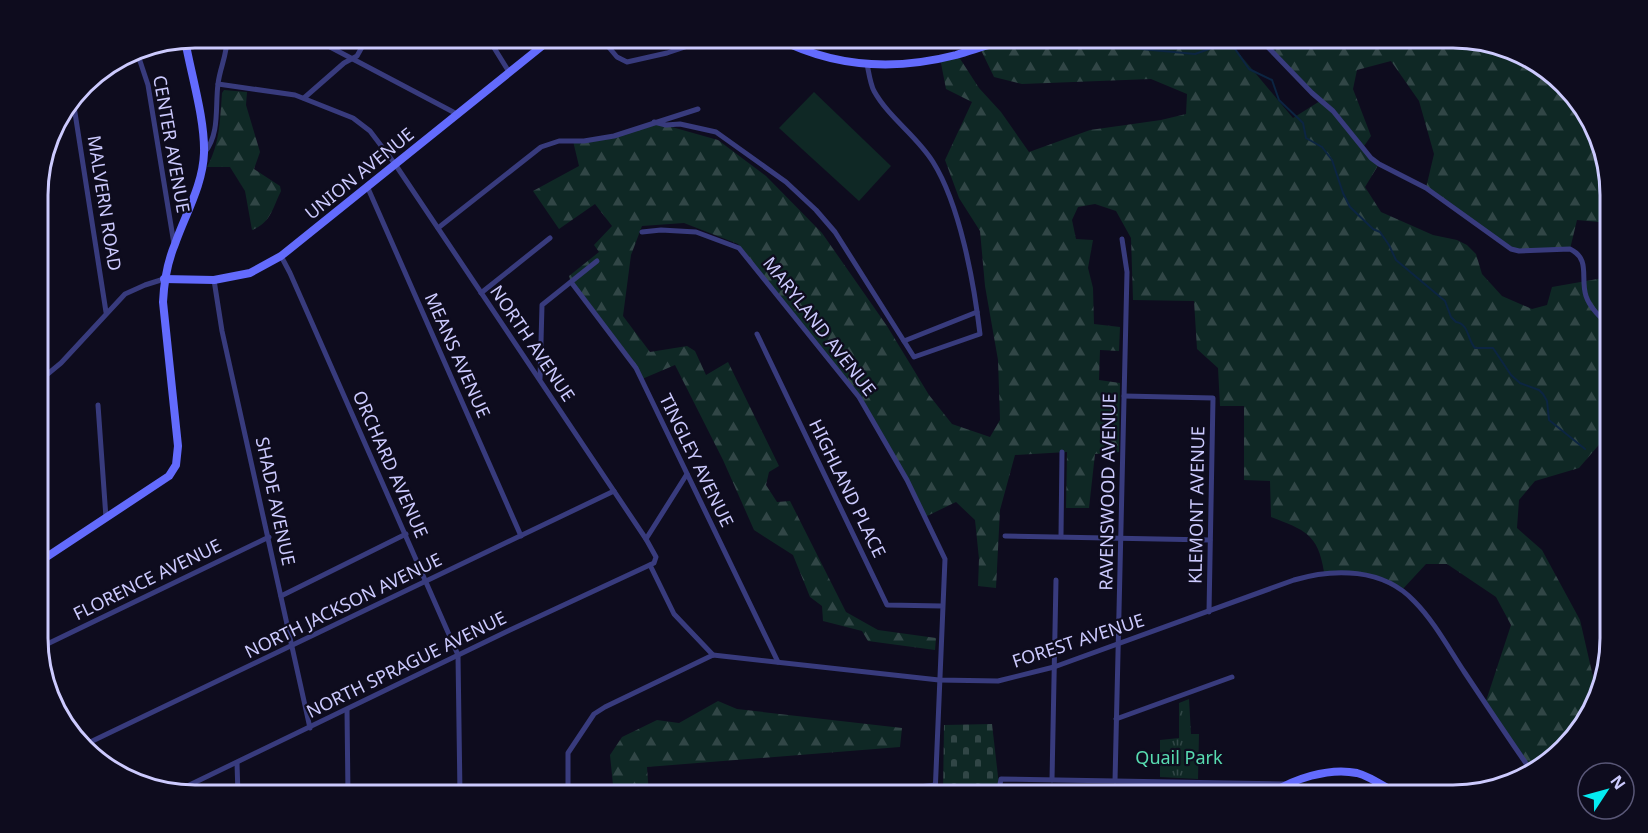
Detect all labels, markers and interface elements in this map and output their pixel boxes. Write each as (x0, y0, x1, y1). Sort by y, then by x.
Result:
street label: CENTER AVENUE (148, 73, 196, 215)
street label: UNION AVENUE (299, 122, 419, 224)
street label: MALVERN ROAD (82, 134, 128, 272)
street label: MARYLAND AVENUE (758, 252, 882, 400)
street label: NORTH AVENUE (485, 280, 581, 406)
street label: MEANS AVENUE (420, 289, 496, 421)
street label: ORCHARD AVENUE (348, 387, 434, 541)
street label: TINGLEY AVENUE (654, 389, 740, 531)
street label: RAVENSWOOD AVENUE (1093, 393, 1121, 591)
street label: HIGHLAND PLACE (804, 415, 892, 561)
street label: KLEMONT AVENUE (1183, 426, 1209, 584)
street label: SHADE AVENUE (251, 434, 301, 568)
street label: FLORENCE AVENUE (69, 533, 225, 625)
street label: NORTH JACKSON AVENUE (241, 547, 445, 663)
street label: NORTH SPRAGUE AVENUE (302, 605, 510, 723)
street label: FOREST AVENUE (1009, 607, 1147, 673)
park label: Quail Park (1135, 745, 1223, 769)
north arrow (1576, 761, 1636, 821)
text: N (1605, 770, 1631, 794)

